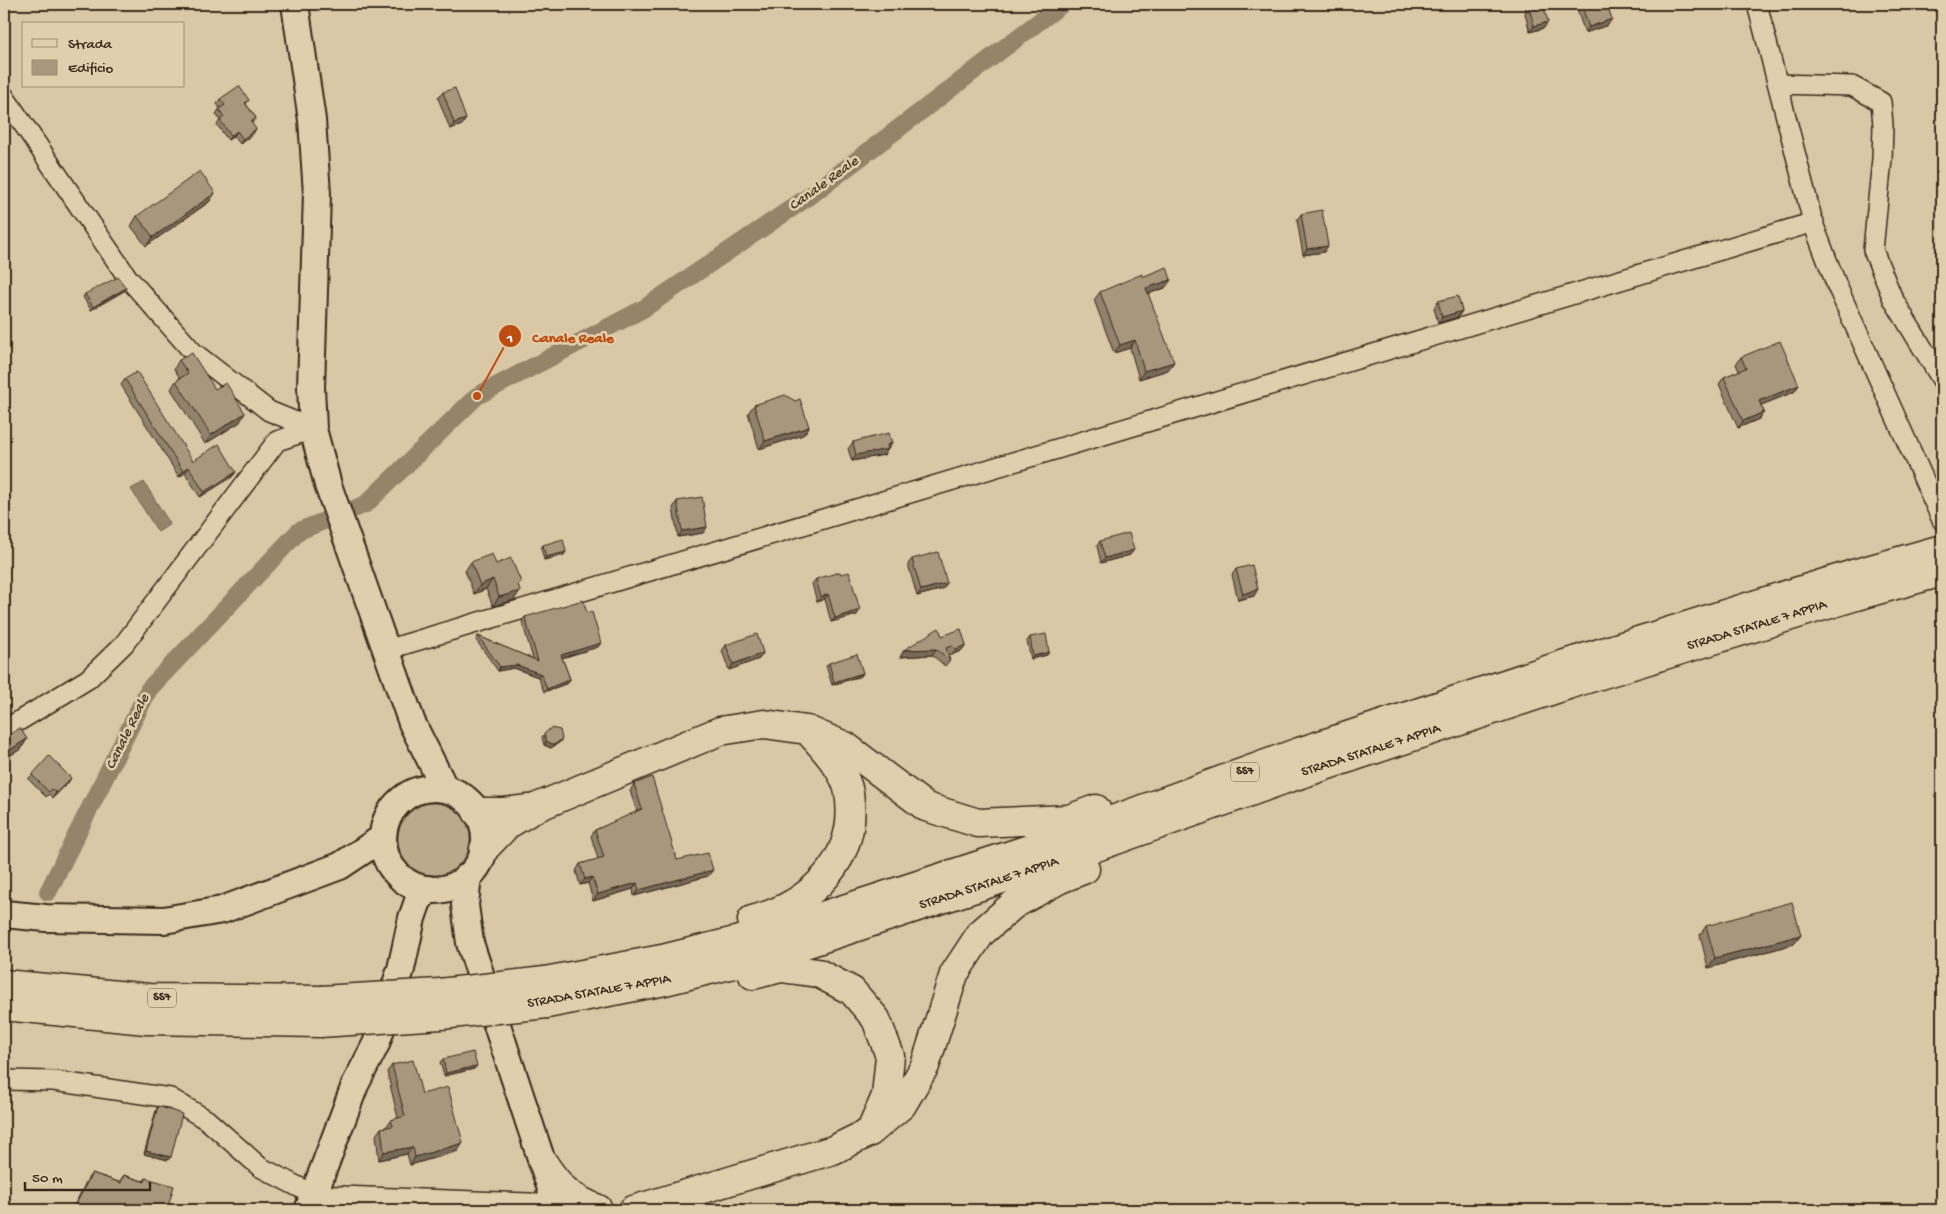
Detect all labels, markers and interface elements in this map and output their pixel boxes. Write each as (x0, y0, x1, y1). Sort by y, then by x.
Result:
legend (22, 22, 185, 88)
text: Strada (68, 36, 113, 54)
text: Edificio (68, 60, 114, 78)
water label: Canale Reale (786, 152, 863, 215)
callout: Canale Reale (498, 321, 624, 351)
text: 1 (506, 330, 513, 348)
text: Canale Reale (531, 330, 615, 348)
street label: STRADA STATALE 7 APPIA (1685, 596, 1830, 655)
water label: Canale Reale (102, 690, 154, 773)
street label: STRADA STATALE 7 APPIA (1299, 720, 1443, 781)
road number: SS7 (1231, 762, 1259, 782)
street label: STRADA STATALE 7 APPIA (917, 853, 1061, 914)
street label: STRADA STATALE 7 APPIA (526, 971, 673, 1013)
road number: SS7 (148, 988, 176, 1008)
scale bar (25, 1159, 150, 1191)
text: 50 m (32, 1170, 63, 1188)

